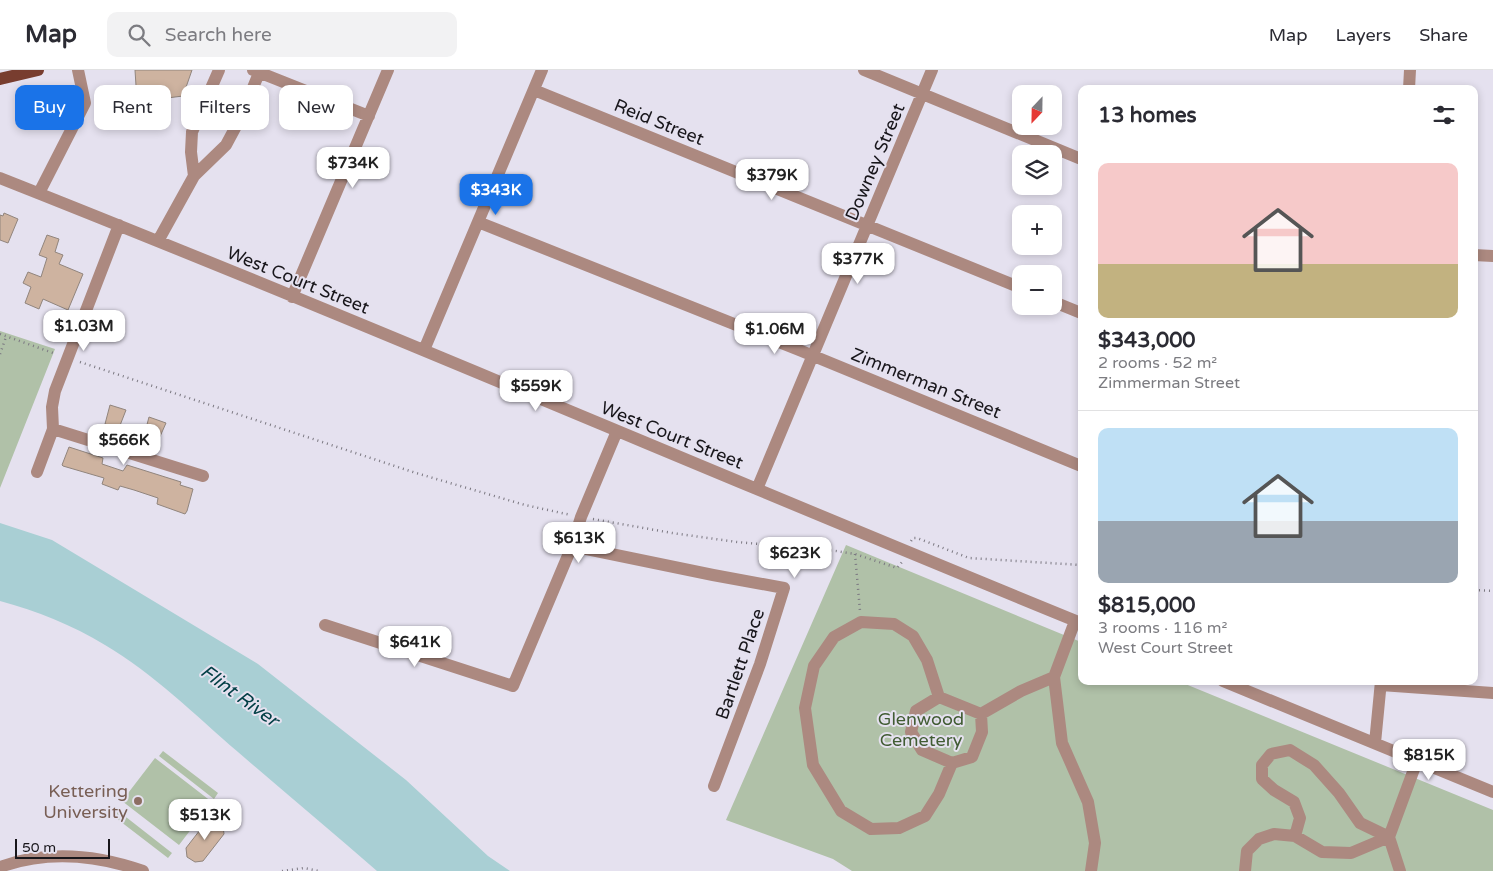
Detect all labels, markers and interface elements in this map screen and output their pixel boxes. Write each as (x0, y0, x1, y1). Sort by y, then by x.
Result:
search box (107, 12, 457, 57)
text: Map (25, 20, 77, 49)
icon: search (125, 21, 153, 49)
text: Search here (165, 24, 272, 46)
text: Map (1269, 24, 1308, 46)
text: Layers (1336, 24, 1391, 46)
text: Share (1419, 24, 1468, 46)
chip: Buy (15, 85, 84, 130)
chip: Rent (94, 85, 171, 130)
chip: Filters (181, 85, 269, 130)
chip: New (279, 85, 353, 130)
north arrow (1012, 85, 1062, 135)
map controls (1012, 85, 1062, 315)
street label: Reid Street (611, 94, 707, 150)
street label: Downey Street (840, 100, 910, 224)
icon: filters (1430, 101, 1458, 129)
text: 13 homes (1098, 103, 1197, 128)
button: layers (1012, 145, 1062, 195)
pin: $734K (318, 146, 388, 189)
text: $734K (328, 153, 378, 173)
pin: $379K (737, 158, 807, 201)
text: $379K (747, 165, 797, 185)
pin: $343K (461, 174, 531, 216)
text: $343K (471, 180, 521, 200)
icon: home (1233, 195, 1323, 285)
button: + (1012, 205, 1062, 255)
street label: West Court Street (224, 241, 373, 319)
pin: $377K (823, 242, 893, 285)
text: $377K (833, 249, 883, 269)
button: − (1012, 265, 1062, 315)
pin: $1.03M (43, 310, 125, 352)
pin: $1.06M (734, 312, 816, 355)
text: $1.03M (54, 316, 114, 336)
text: $1.06M (745, 319, 805, 339)
text: $343,000 (1098, 328, 1196, 353)
street label: Zimmerman Street (848, 343, 1004, 423)
text: 2 rooms · 52 m² (1098, 353, 1217, 373)
pin: $559K (501, 370, 571, 412)
text: Zimmerman Street (1098, 373, 1240, 393)
text: $559K (511, 376, 561, 396)
street label: West Court Street (598, 396, 747, 474)
pin: $566K (89, 424, 159, 466)
text: $566K (99, 430, 149, 450)
icon: home (1233, 461, 1323, 551)
pin: $613K (544, 522, 614, 564)
text: $613K (554, 528, 604, 548)
pin: $623K (760, 536, 830, 579)
text: $623K (770, 543, 820, 563)
text: $815,000 (1098, 593, 1195, 618)
street label: Bartlett Place (711, 606, 769, 722)
text: 3 rooms · 116 m² (1098, 618, 1227, 638)
pin: $641K (380, 626, 450, 668)
text: $641K (390, 632, 440, 652)
text: West Court Street (1098, 638, 1233, 658)
water label: Flint River (196, 660, 285, 733)
park label: Glenwood Cemetery (878, 708, 964, 751)
pin: $815K (1394, 738, 1464, 781)
text: $815K (1404, 745, 1454, 765)
place label: Kettering University (43, 780, 128, 823)
marker: Kettering University (132, 795, 144, 807)
pin: $513K (170, 798, 240, 841)
text: $513K (180, 805, 230, 825)
scale bar (15, 836, 110, 859)
text: 50 m (22, 839, 56, 856)

